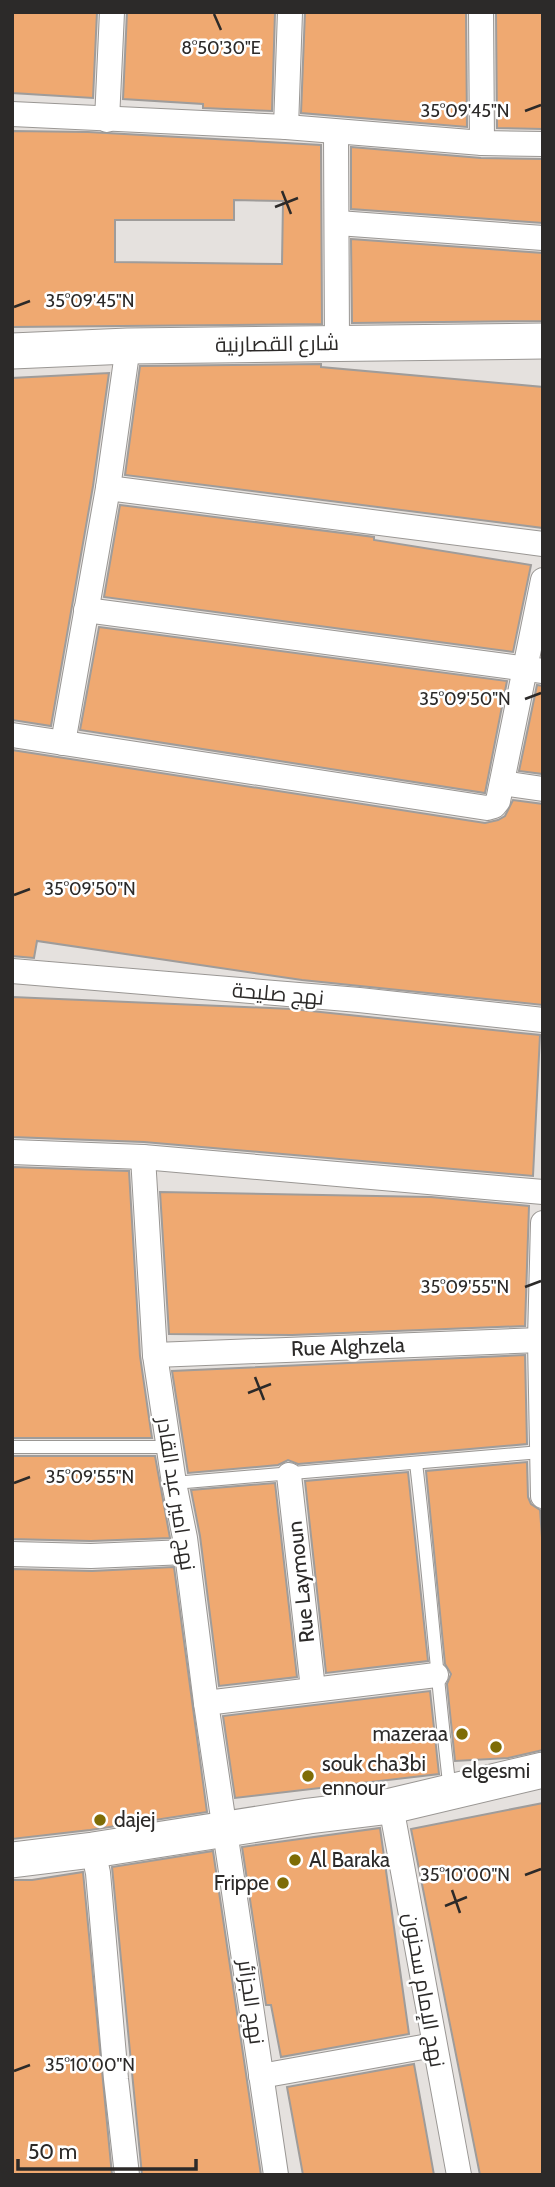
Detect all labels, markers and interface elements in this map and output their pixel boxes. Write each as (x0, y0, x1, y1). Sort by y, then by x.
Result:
text: 8°50'30"E (181, 37, 261, 59)
text: 35°09'45"N (421, 100, 509, 122)
text: 35°09'45"N (46, 290, 134, 312)
street label: شارع القصارنية (215, 330, 339, 359)
text: 35°09'50"N (419, 688, 511, 710)
text: 35°09'50"N (44, 878, 136, 900)
street label: نهج صليحة (231, 977, 325, 1012)
text: 35°09'55"N (421, 1276, 509, 1298)
street label: Rue Alghzela (291, 1332, 405, 1361)
street label: نهج امير عبد القادر (150, 1414, 201, 1573)
text: 35°09'55"N (46, 1466, 134, 1488)
street label: Rue Laymoun (282, 1520, 319, 1644)
place label: mazeraa (372, 1721, 448, 1746)
marker: mazeraa (454, 1726, 470, 1742)
marker: elgesmi (488, 1739, 504, 1755)
place label: souk cha3bi ennour (322, 1751, 426, 1800)
place label: elgesmi (462, 1758, 530, 1783)
marker: souk cha3bi ennour (300, 1768, 316, 1784)
place label: dajej (114, 1807, 155, 1833)
marker: dajej (92, 1812, 108, 1828)
place label: Al Baraka (309, 1847, 390, 1872)
marker: Al Baraka (287, 1852, 303, 1868)
text: 35°10'00"N (420, 1864, 510, 1886)
place label: Frippe (214, 1870, 269, 1895)
marker: Frippe (275, 1875, 291, 1891)
street label: نهج الإمام سحنون (397, 1911, 450, 2069)
street label: نهج الجزائر (231, 1957, 270, 2046)
text: 35°10'00"N (45, 2054, 135, 2076)
scale bar (18, 2128, 196, 2172)
text: 50 m (28, 2139, 77, 2164)

